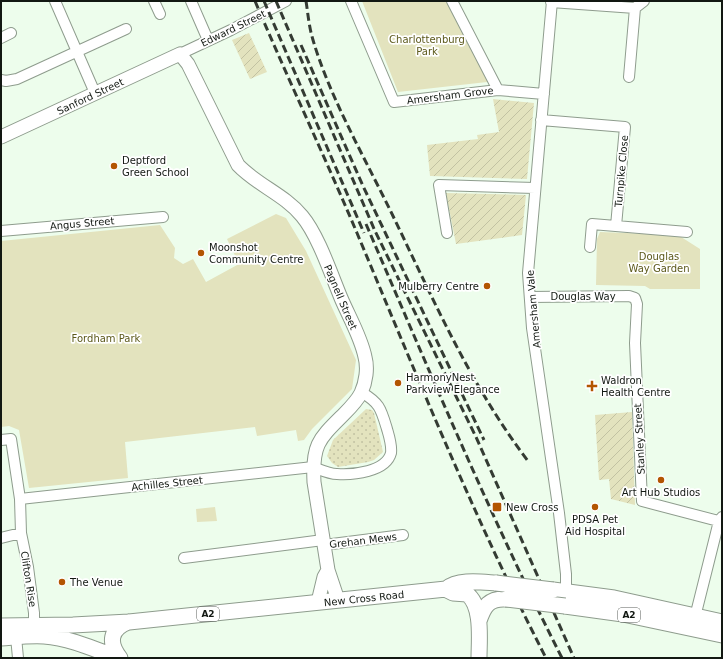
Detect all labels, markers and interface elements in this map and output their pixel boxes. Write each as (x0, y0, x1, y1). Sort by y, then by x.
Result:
street label: Edward Street (199, 8, 268, 49)
park label: Charlottenburg Park (389, 34, 465, 57)
street label: Sanford Street (55, 76, 125, 117)
street label: Amersham Grove (406, 85, 494, 106)
street label: Turnpike Close (613, 135, 630, 209)
place label: Deptford Green School (122, 155, 189, 178)
marker: Deptford Green School (109, 161, 119, 171)
street label: Angus Street (49, 215, 115, 232)
place label: Moonshot Community Centre (209, 242, 304, 265)
marker: Moonshot Community Centre (196, 248, 206, 258)
park label: Douglas Way Garden (628, 251, 690, 274)
street label: Pagnell Street (322, 263, 359, 331)
street label: Amersham Vale (525, 269, 542, 349)
place label: Mulberry Centre (398, 281, 479, 292)
marker: Mulberry Centre (482, 281, 492, 291)
street label: Douglas Way (550, 291, 616, 302)
park label: Fordham Park (72, 333, 141, 344)
place label: HarmonyNest Parkview Elegance (406, 372, 500, 395)
place label: Waldron Health Centre (601, 375, 670, 398)
marker: HarmonyNest Parkview Elegance (393, 378, 403, 388)
marker: Waldron Health Centre (586, 380, 598, 392)
street label: Stanley Street (632, 403, 647, 475)
street label: Achilles Street (131, 474, 203, 493)
marker: Art Hub Studios (656, 475, 666, 485)
place label: Art Hub Studios (622, 487, 700, 498)
marker: New Cross (491, 501, 503, 513)
place label: New Cross (506, 502, 558, 513)
marker: PDSA Pet Aid Hospital (590, 502, 600, 512)
place label: PDSA Pet Aid Hospital (565, 514, 625, 537)
street label: Grehan Mews (329, 531, 397, 550)
street label: Clifton Rise (19, 550, 38, 608)
marker: The Venue (57, 577, 67, 587)
place label: The Venue (69, 577, 123, 588)
street label: New Cross Road (323, 589, 405, 608)
road number: A2 (197, 607, 219, 621)
road number: A2 (618, 608, 640, 622)

